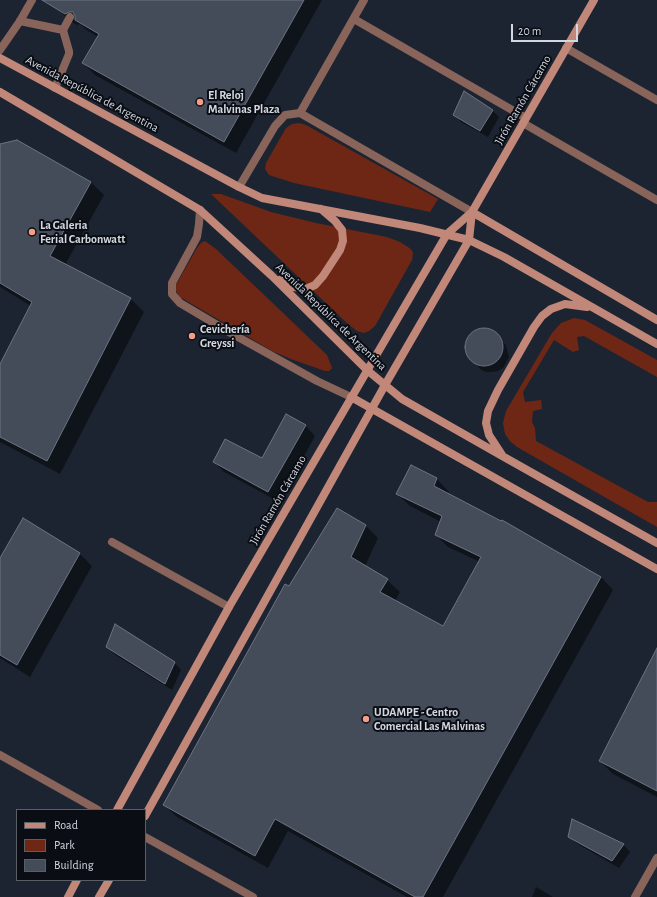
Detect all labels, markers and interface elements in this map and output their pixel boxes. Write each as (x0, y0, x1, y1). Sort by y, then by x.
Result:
scale bar (513, 16, 580, 42)
text: 20 m (518, 25, 541, 37)
street label: Avenida República de Argentina (23, 53, 161, 135)
street label: Jirón Ramón Cárcamo (492, 53, 554, 147)
place label: El Reloj Malvinas Plaza (208, 88, 280, 116)
marker: El Reloj Malvinas Plaza (195, 97, 205, 107)
place label: La Galeria Ferial Carbonwatt (40, 218, 125, 246)
marker: La Galeria Ferial Carbonwatt (27, 227, 37, 237)
street label: Avenida República de Argentina (273, 260, 389, 374)
place label: Cevichería Greyssi (200, 322, 250, 350)
marker: Cevichería Greyssi (187, 331, 197, 341)
street label: Jirón Ramón Cárcamo (247, 453, 309, 547)
place label: UDAMPE - Centro Comercial Las Malvinas (374, 705, 485, 733)
marker: UDAMPE - Centro Comercial Las Malvinas (361, 714, 371, 724)
legend (16, 809, 146, 881)
text: Road (54, 819, 78, 831)
text: Park (54, 839, 75, 851)
text: Building (54, 859, 94, 871)

